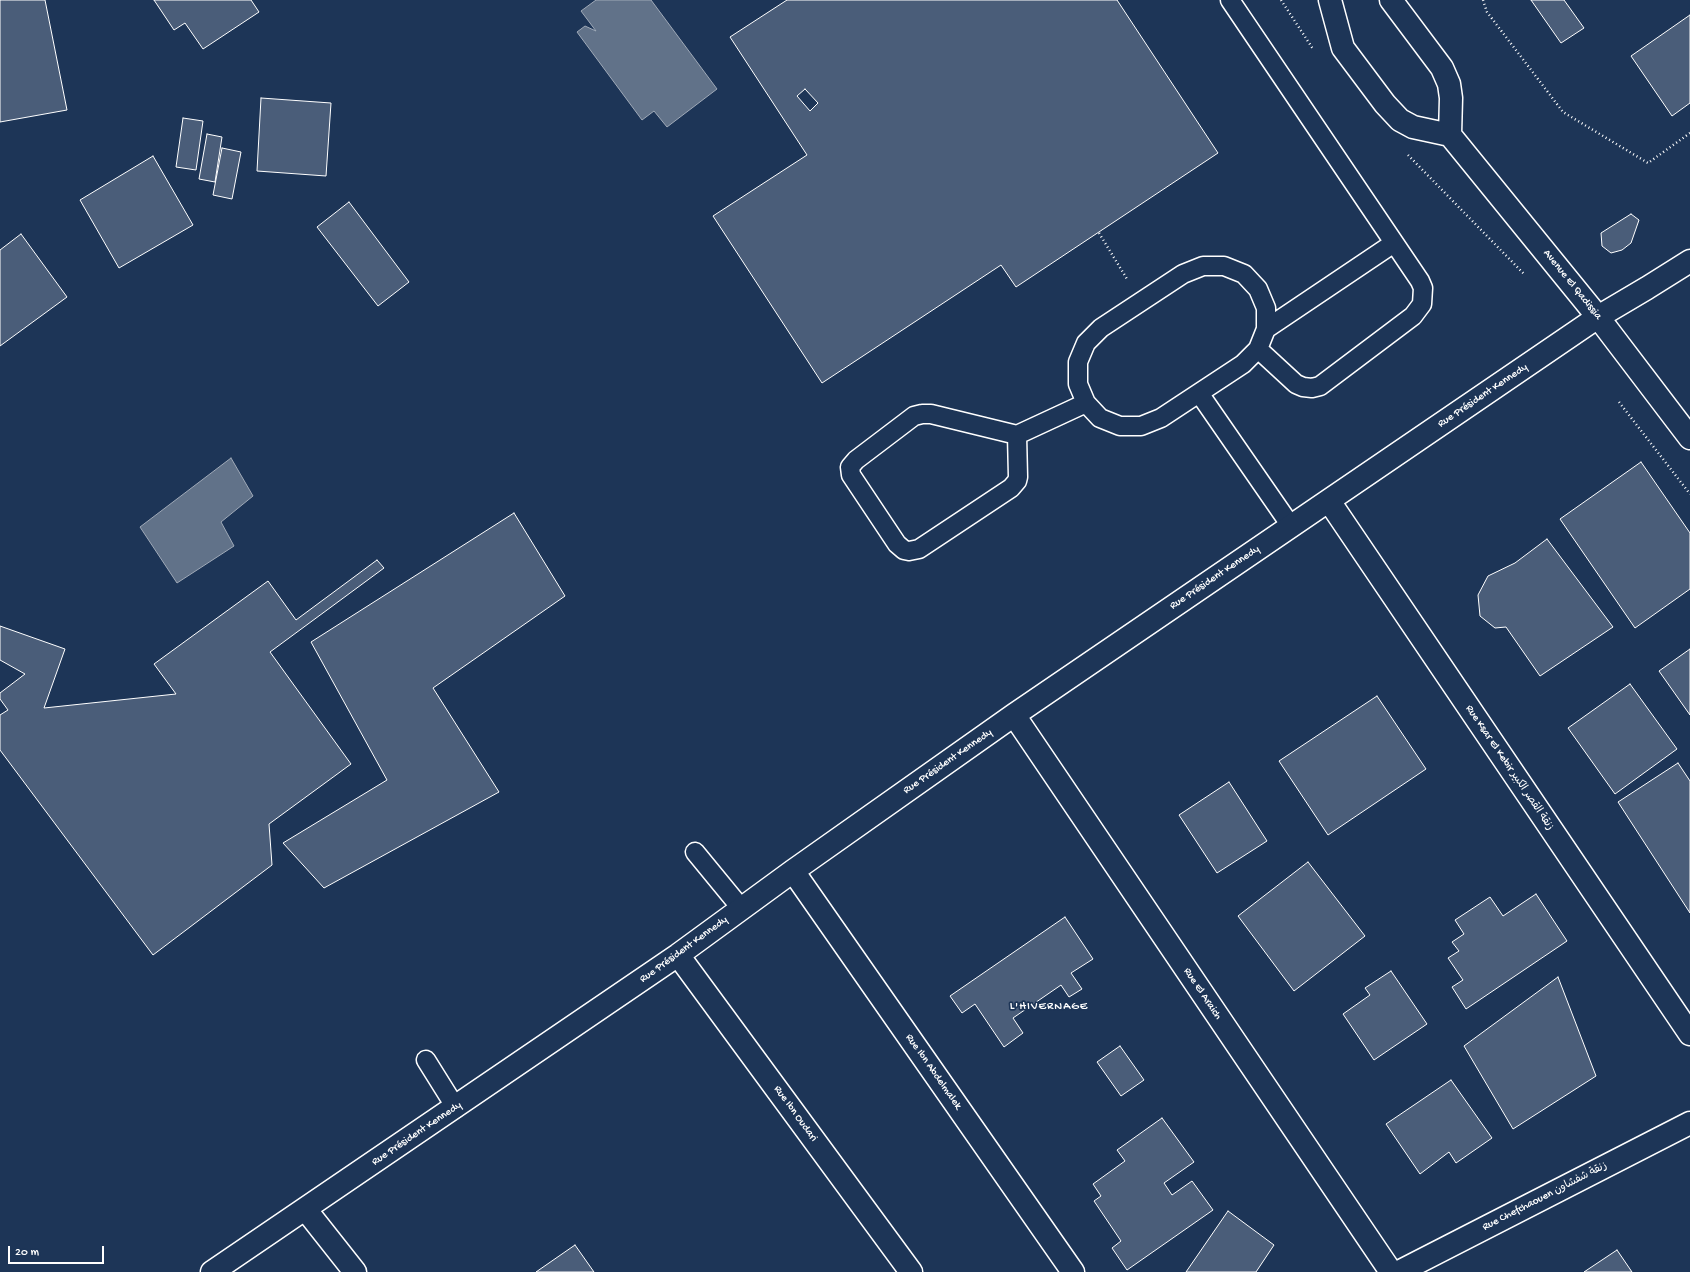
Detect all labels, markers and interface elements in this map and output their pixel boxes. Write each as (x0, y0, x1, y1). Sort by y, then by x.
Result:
street label: Avenue El Qadissia (1540, 247, 1604, 323)
street label: Rue Président Kennedy (1436, 361, 1530, 431)
street label: Rue Président Kennedy (1168, 543, 1262, 613)
street label: Rue Ksar El Kebir زنقة القصر الكبير (1462, 703, 1556, 833)
street label: Rue Président Kennedy (901, 726, 995, 798)
street label: Rue Président Kennedy (637, 914, 731, 986)
street label: Rue El Araich (1180, 966, 1224, 1022)
district label: L'HIVERNAGE (1010, 1000, 1088, 1014)
street label: Rue Ibn Abdelmalek (902, 1032, 964, 1112)
street label: Rue Ibn Oudari (770, 1083, 820, 1145)
street label: Rue Président Kennedy (370, 1099, 464, 1169)
street label: Rue Chefchaouen زنقة شفشاون (1480, 1160, 1610, 1234)
scale bar (10, 1238, 106, 1264)
text: 20 m (15, 1246, 39, 1260)

